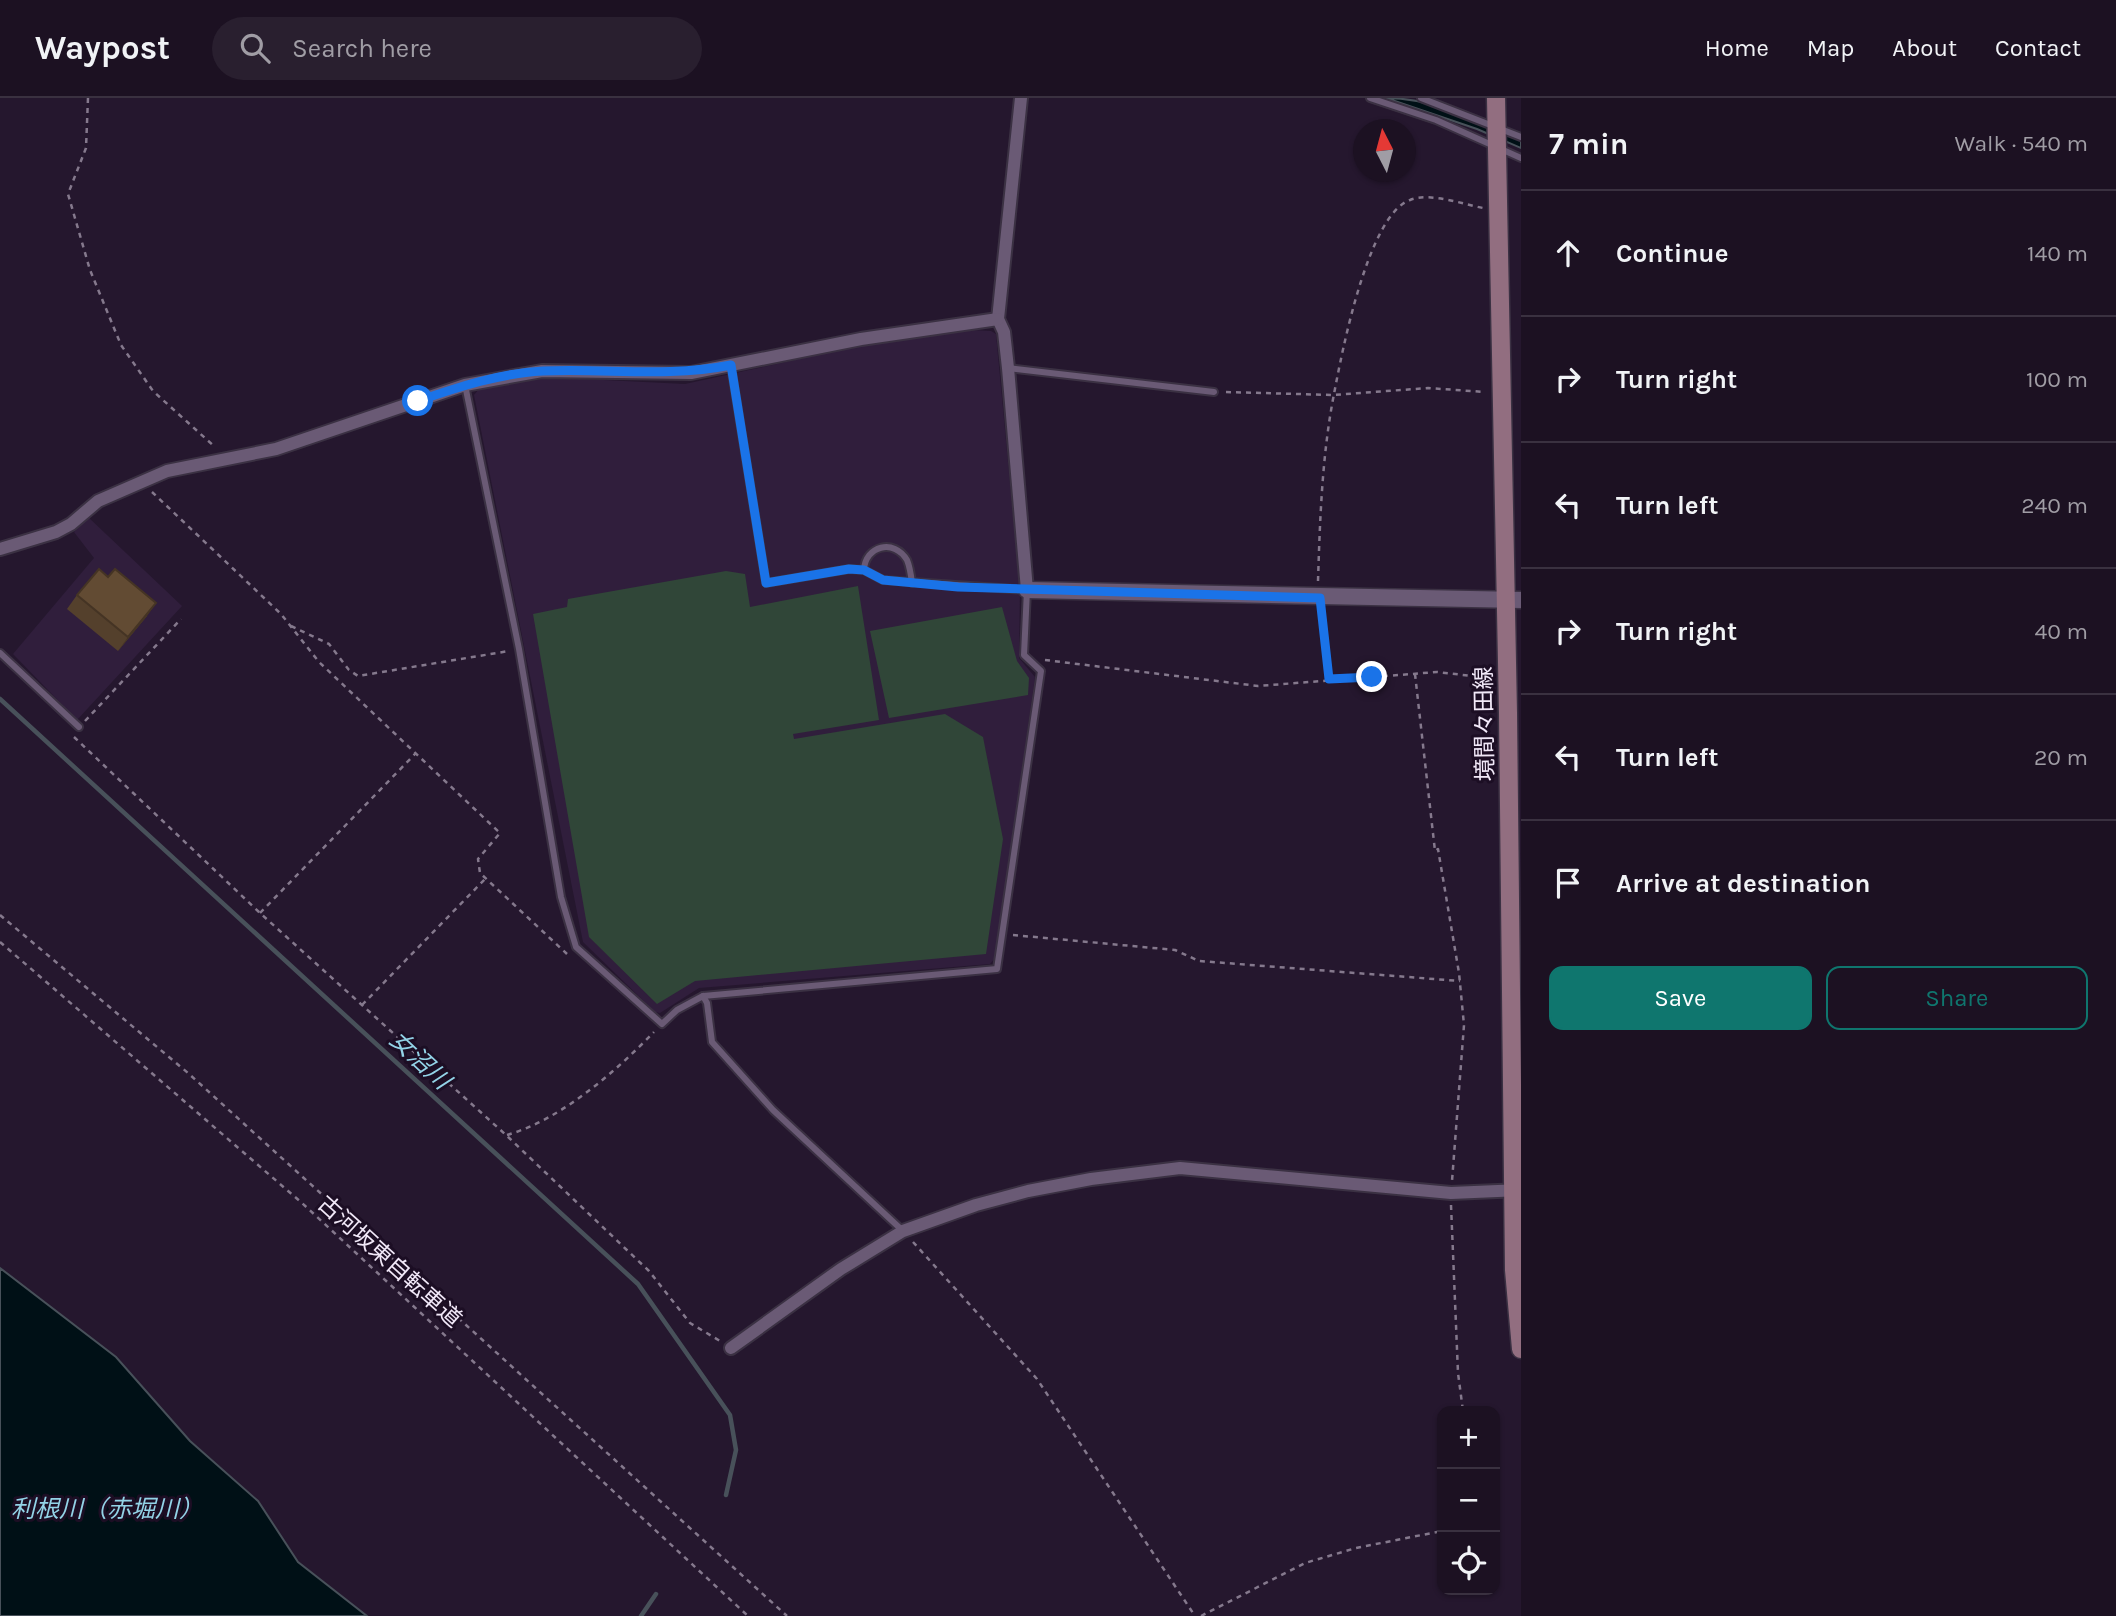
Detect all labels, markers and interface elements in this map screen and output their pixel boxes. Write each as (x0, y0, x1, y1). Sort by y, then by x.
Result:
search box (212, 17, 702, 80)
text: Waypost (35, 29, 170, 67)
icon: search (236, 29, 274, 67)
text: Search here (292, 33, 432, 64)
text: Home (1705, 34, 1769, 62)
text: Map (1807, 34, 1854, 62)
text: About (1892, 34, 1957, 62)
text: Contact (1995, 34, 2081, 62)
north arrow (1353, 119, 1416, 182)
text: 7 min (1549, 126, 1629, 162)
text: Walk · 540 m (1955, 130, 2088, 157)
icon: ahead (1549, 234, 1587, 272)
text: Continue (1616, 238, 1728, 269)
text: 140 m (2027, 240, 2088, 267)
icon: right (1549, 360, 1587, 398)
text: Turn right (1616, 364, 1737, 395)
text: 100 m (2026, 366, 2088, 393)
route start (402, 385, 433, 416)
icon: left (1549, 486, 1587, 524)
text: Turn left (1616, 490, 1718, 521)
text: 240 m (2021, 492, 2088, 519)
icon: right (1549, 612, 1587, 650)
text: Turn right (1616, 616, 1737, 647)
text: 40 m (2035, 618, 2088, 645)
route end (1356, 661, 1387, 692)
street label: 境間々田線 (1470, 666, 1499, 782)
icon: left (1549, 738, 1587, 776)
text: Turn left (1616, 742, 1718, 773)
text: 20 m (2034, 744, 2088, 771)
icon: arrive (1549, 864, 1587, 902)
text: Arrive at destination (1616, 868, 1870, 899)
button: Save (1549, 966, 1812, 1030)
button: Share (1826, 966, 2088, 1030)
water label: 女沼川 (384, 1025, 458, 1097)
street label: 古河坂東自転車道 (312, 1190, 467, 1333)
map controls (1437, 1406, 1500, 1595)
button: + (1437, 1406, 1500, 1469)
button: − (1437, 1469, 1500, 1532)
water label: 利根川（赤堀川） (11, 1495, 203, 1523)
button: locate (1437, 1532, 1500, 1595)

